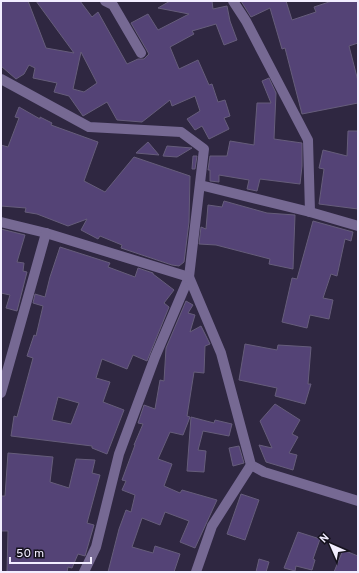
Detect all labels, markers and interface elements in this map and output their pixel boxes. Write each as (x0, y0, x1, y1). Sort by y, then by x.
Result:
north arrow (311, 525, 351, 565)
text: N (317, 531, 332, 546)
scale bar (10, 539, 91, 565)
text: 50 m (16, 546, 44, 562)

